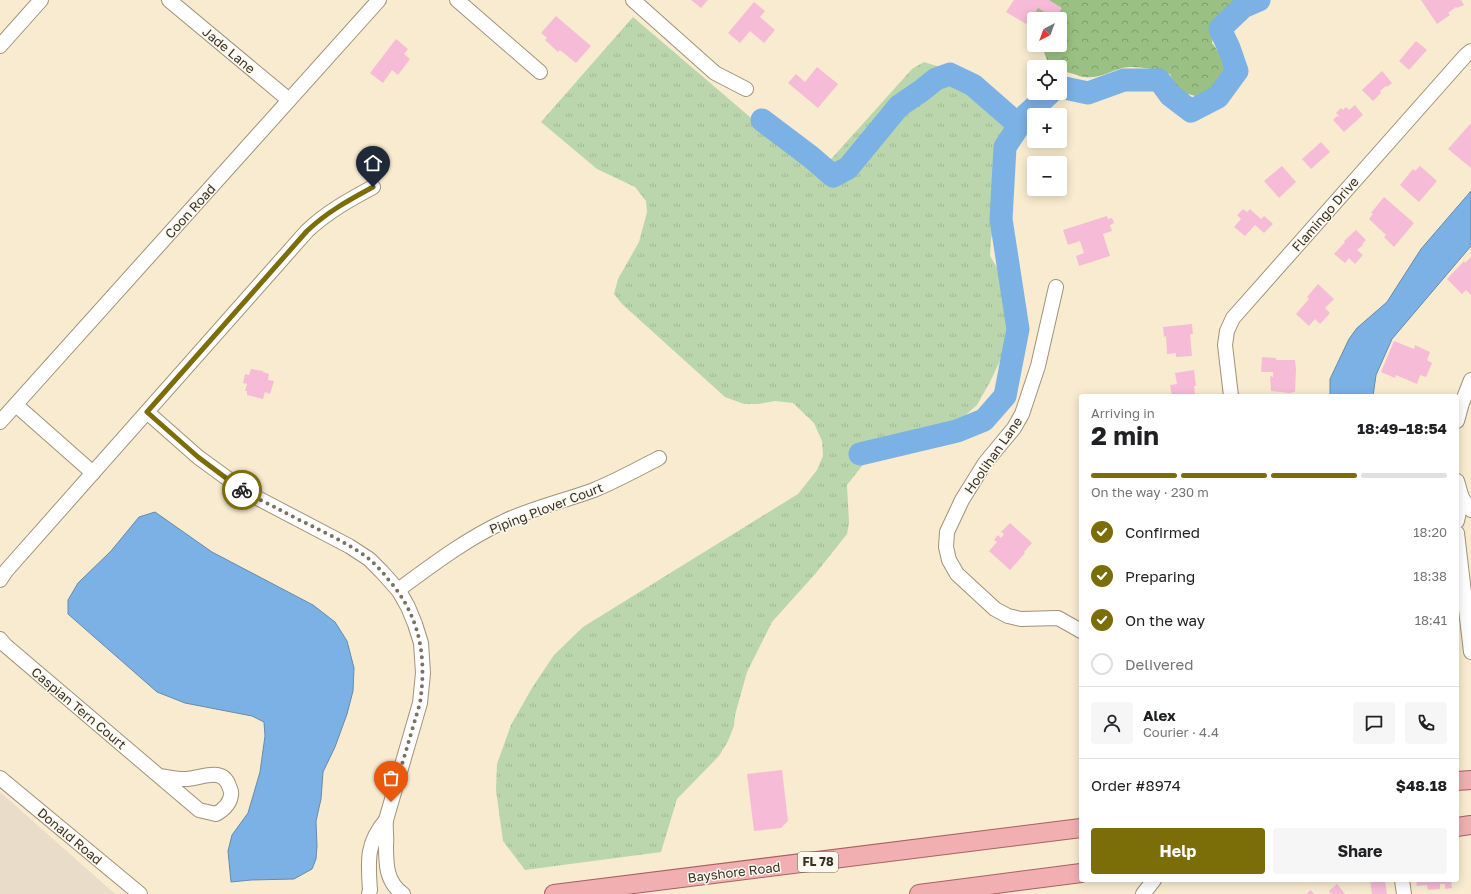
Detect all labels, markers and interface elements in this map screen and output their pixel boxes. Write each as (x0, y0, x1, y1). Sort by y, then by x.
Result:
north arrow (1027, 12, 1067, 52)
map controls (1027, 12, 1067, 196)
street label: Jade Lane (199, 23, 259, 77)
button: locate (1027, 60, 1067, 100)
button: + (1027, 108, 1067, 148)
pin (356, 146, 390, 187)
icon: home (362, 152, 384, 174)
button: − (1027, 156, 1067, 196)
street label: Flamingo Drive (1288, 173, 1362, 255)
street label: Coon Road (161, 181, 219, 241)
text: Arriving in (1091, 405, 1155, 421)
street label: Hoolihan Lane (961, 413, 1025, 497)
text: 18:49–18:54 (1357, 419, 1447, 437)
text: 2 min (1091, 420, 1159, 451)
courier (222, 470, 262, 510)
icon: bike (231, 479, 253, 501)
street label: Piping Plover Court (487, 479, 605, 537)
text: On the way · 230 m (1091, 484, 1209, 500)
icon: check (1091, 521, 1113, 543)
text: Confirmed (1125, 523, 1200, 541)
text: 18:20 (1413, 524, 1447, 540)
icon: check (1091, 565, 1113, 587)
text: Preparing (1125, 567, 1195, 585)
text: 18:38 (1413, 568, 1447, 584)
icon: check (1091, 609, 1113, 631)
text: On the way (1125, 611, 1205, 629)
text: 18:41 (1415, 612, 1447, 628)
text: Delivered (1125, 655, 1193, 673)
street label: Caspian Tern Court (28, 664, 130, 752)
button: person (1091, 702, 1133, 744)
button: chat (1353, 702, 1395, 744)
button: phone (1405, 702, 1447, 744)
text: Alex (1143, 706, 1176, 724)
text: Courier · 4.4 (1143, 724, 1219, 740)
pin (374, 761, 408, 802)
icon: bag (380, 767, 402, 789)
text: Order #8974 (1091, 776, 1181, 794)
text: $48.18 (1396, 776, 1447, 794)
street label: Donald Road (34, 804, 106, 868)
button: Help (1091, 828, 1265, 874)
button: Share (1273, 828, 1447, 874)
road number: FL 78 (798, 852, 838, 872)
street label: Bayshore Road (687, 858, 781, 886)

